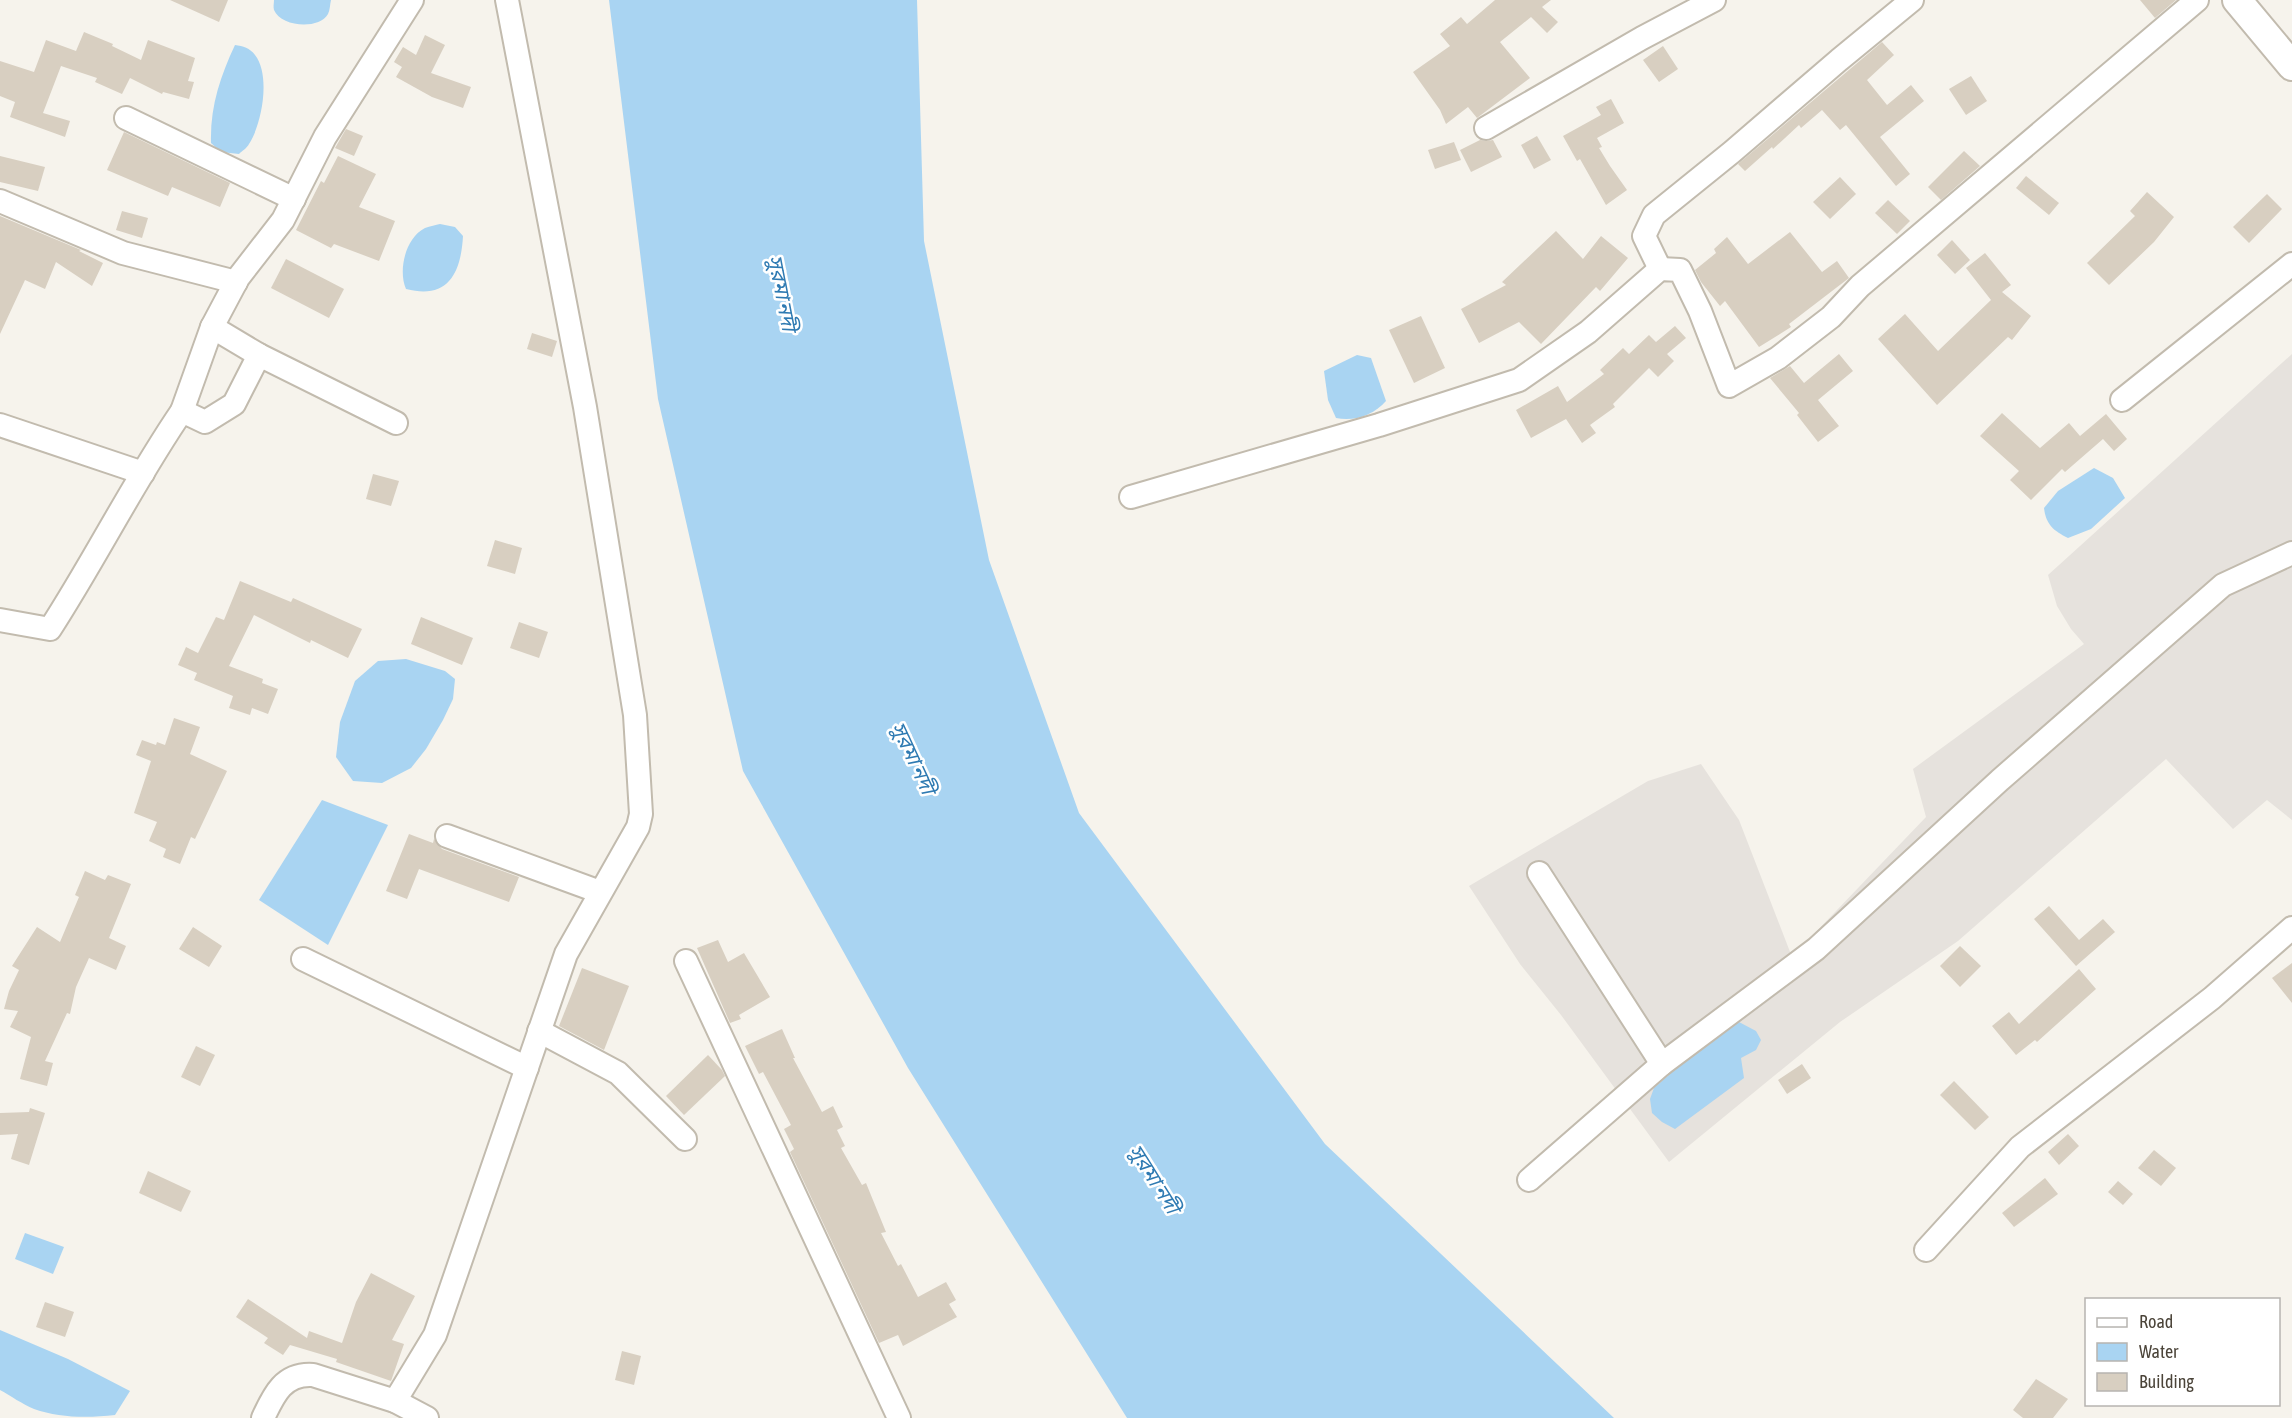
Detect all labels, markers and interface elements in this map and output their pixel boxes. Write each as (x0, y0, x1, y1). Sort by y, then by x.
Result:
water label: সুরমা নদী (763, 253, 803, 337)
water label: সুরমা নদী (886, 718, 943, 802)
water label: সুরমা নদী (1123, 1140, 1188, 1222)
legend (2085, 1298, 2280, 1406)
text: Road (2139, 1311, 2173, 1332)
text: Water (2139, 1341, 2179, 1362)
text: Building (2139, 1371, 2194, 1392)

